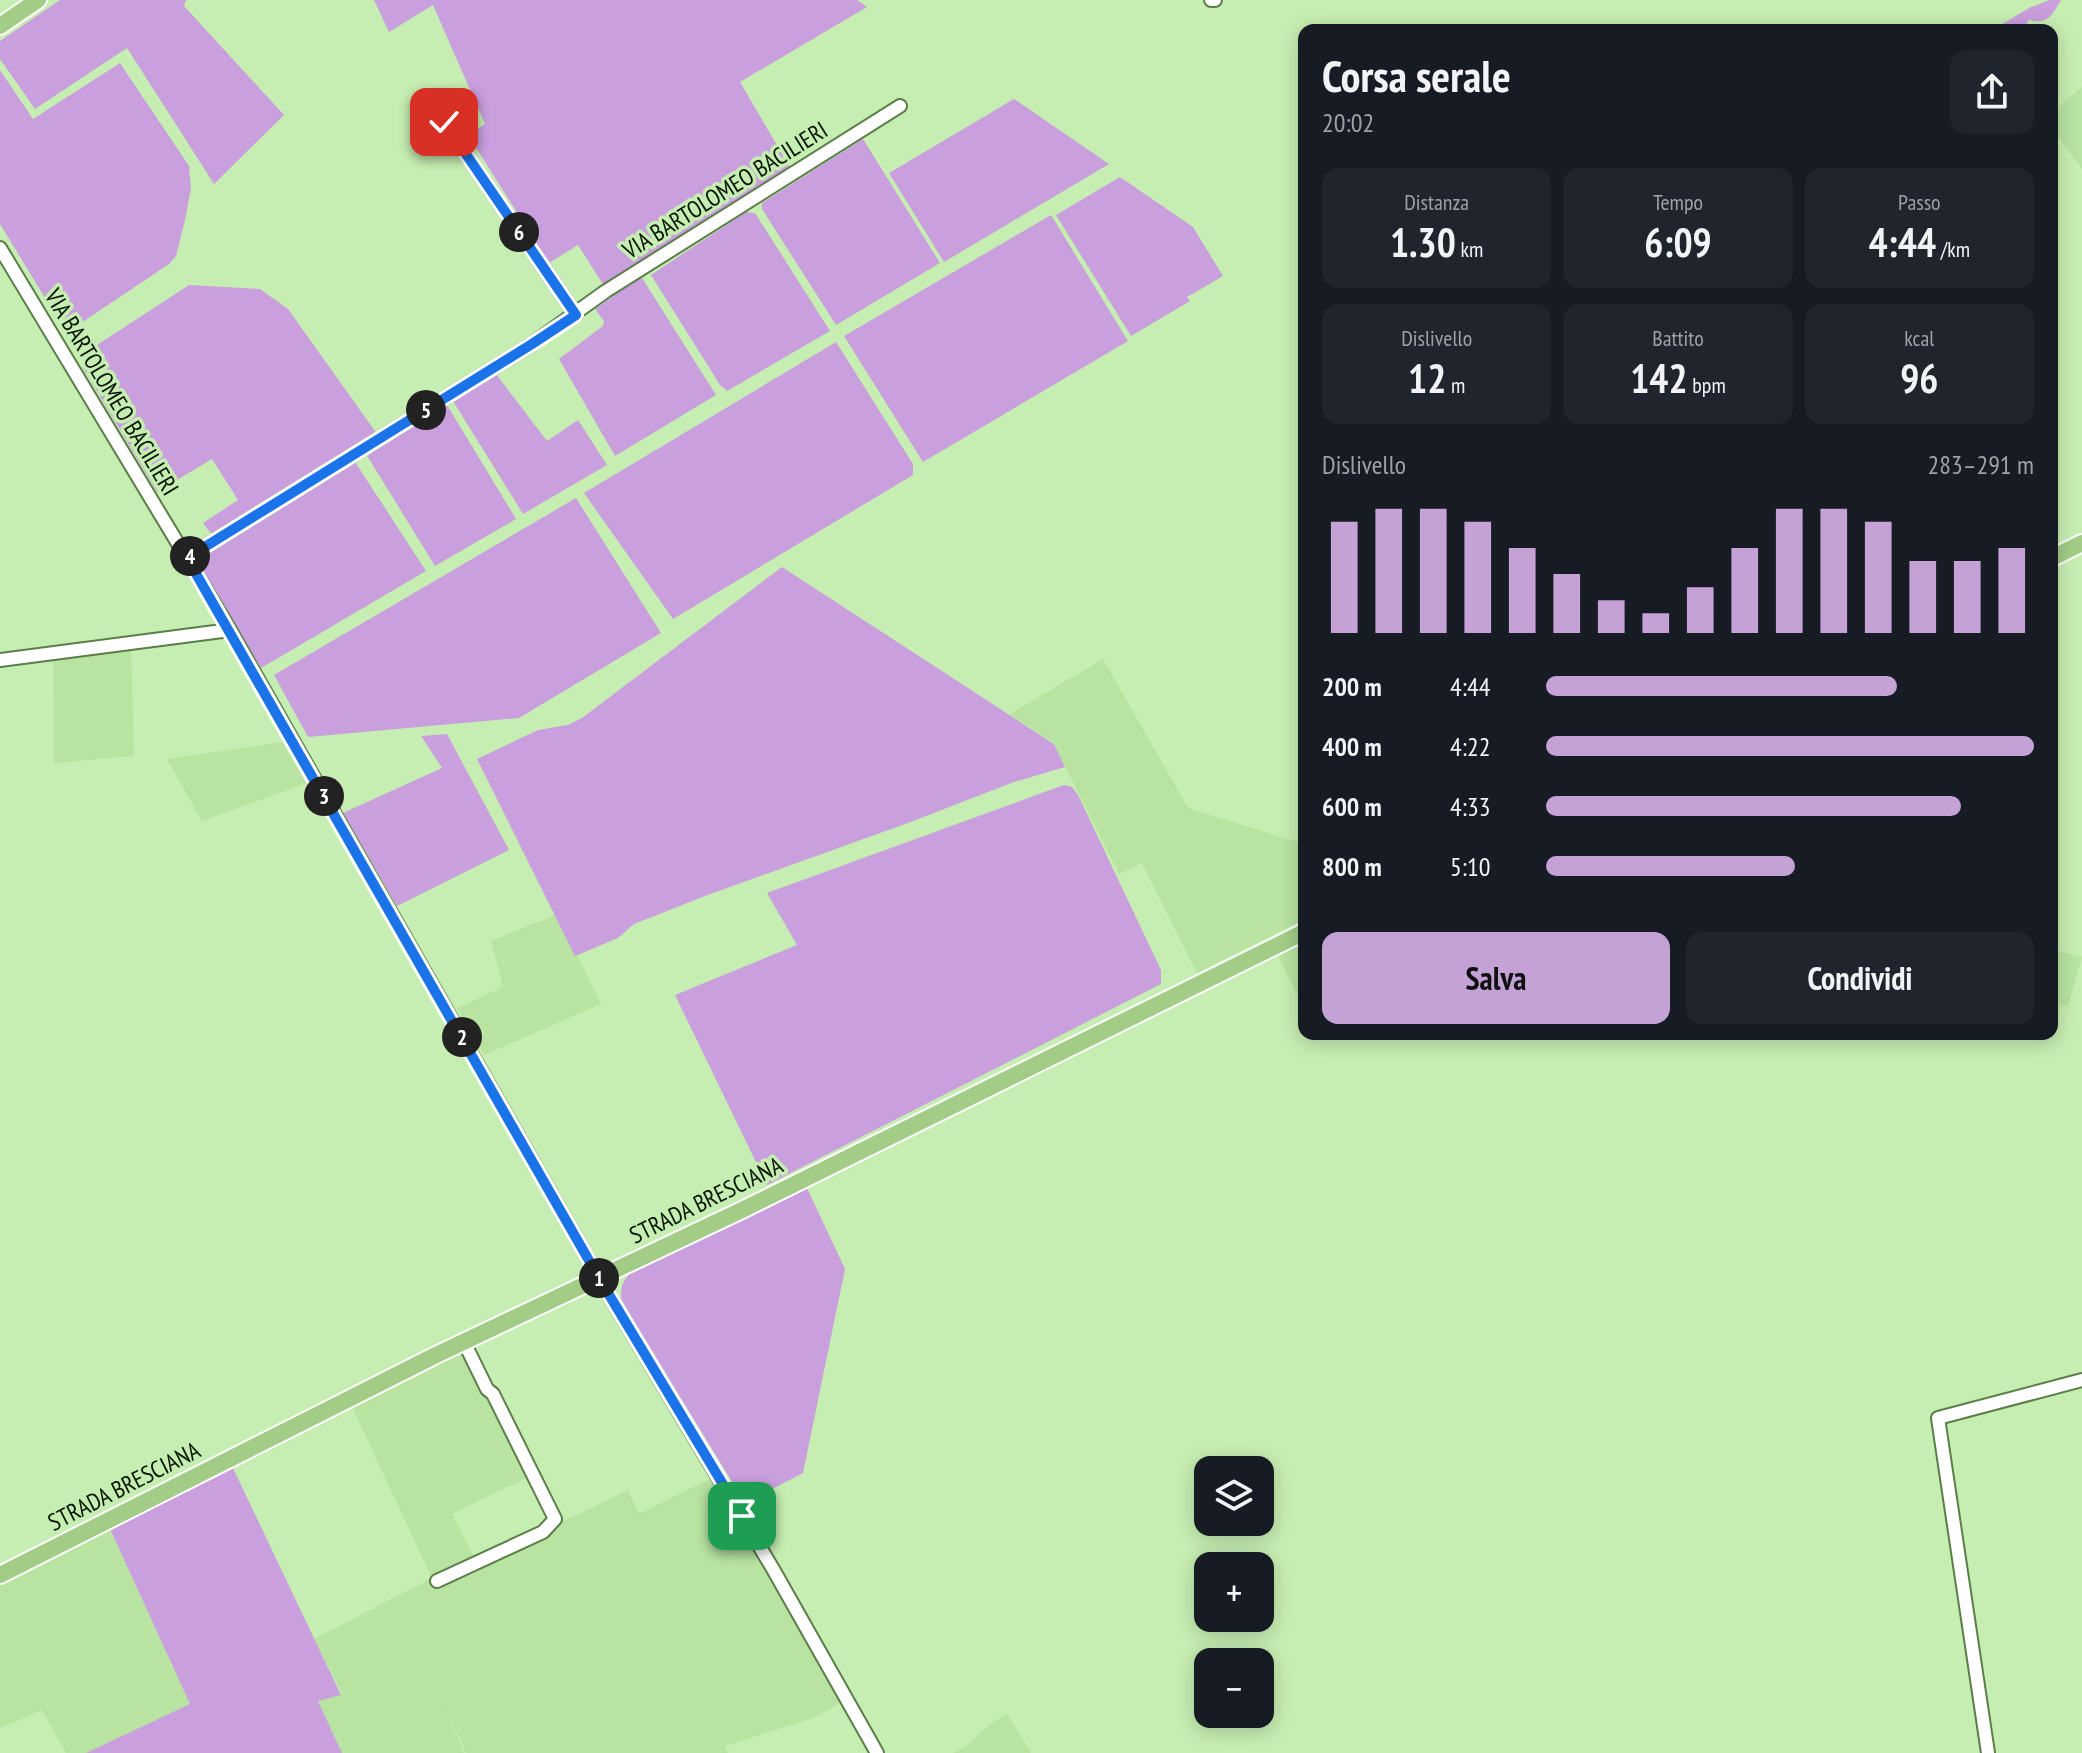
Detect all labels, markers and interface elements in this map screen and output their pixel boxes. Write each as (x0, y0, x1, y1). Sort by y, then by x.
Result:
text: Corsa serale (1322, 47, 1511, 104)
button: share (1950, 50, 2034, 134)
pin (410, 88, 478, 156)
icon: check (422, 100, 466, 144)
text: 20:02 (1322, 106, 1374, 139)
street label: VIA BARTOLOMEO BACILIERI (616, 114, 833, 266)
text: Distanza (1404, 188, 1469, 216)
text: Tempo (1653, 188, 1703, 216)
text: Passo (1898, 188, 1941, 216)
pin: 6 (499, 212, 539, 252)
text: 1.30 (1390, 216, 1456, 268)
text: 6:09 (1644, 216, 1712, 268)
text: 4:44 (1869, 216, 1936, 268)
text: 6 (514, 218, 524, 246)
text: km (1456, 235, 1483, 263)
text: /km (1936, 235, 1970, 263)
street label: VIA BARTOLOMEO BACILIERI (37, 282, 186, 501)
text: Dislivello (1401, 324, 1472, 352)
text: Battito (1652, 324, 1704, 352)
text: kcal (1904, 324, 1934, 352)
text: 12 (1408, 352, 1446, 404)
text: 142 (1630, 352, 1688, 404)
text: 96 (1900, 352, 1938, 404)
text: m (1446, 371, 1465, 399)
text: bpm (1688, 371, 1726, 399)
pin: 5 (406, 390, 446, 430)
text: 5 (421, 396, 431, 424)
text: Dislivello (1322, 448, 1406, 481)
text: 283–291 m (1928, 448, 2034, 481)
pin: 4 (170, 536, 210, 576)
text: 4 (185, 542, 195, 570)
text: 200 m (1322, 670, 1382, 703)
text: 4:44 (1450, 670, 1490, 703)
text: 400 m (1322, 730, 1382, 763)
text: 4:22 (1450, 730, 1490, 763)
pin: 3 (304, 776, 344, 816)
text: 3 (319, 782, 329, 810)
text: 600 m (1322, 790, 1382, 823)
text: 4:33 (1450, 790, 1490, 823)
text: 800 m (1322, 850, 1382, 883)
text: 5:10 (1450, 850, 1490, 883)
button: Salva (1322, 932, 1670, 1024)
button: Condividi (1686, 932, 2034, 1024)
pin: 2 (442, 1017, 482, 1057)
text: 2 (457, 1023, 467, 1051)
street label: STRADA BRESCIANA (624, 1149, 788, 1250)
pin: 1 (579, 1258, 619, 1298)
text: 1 (594, 1264, 604, 1292)
street label: STRADA BRESCIANA (43, 1434, 206, 1538)
map controls (1194, 1456, 1274, 1728)
button: layers (1194, 1456, 1274, 1536)
pin (708, 1482, 776, 1550)
icon: arrive (720, 1494, 764, 1538)
button: + (1194, 1552, 1274, 1632)
button: − (1194, 1648, 1274, 1728)

